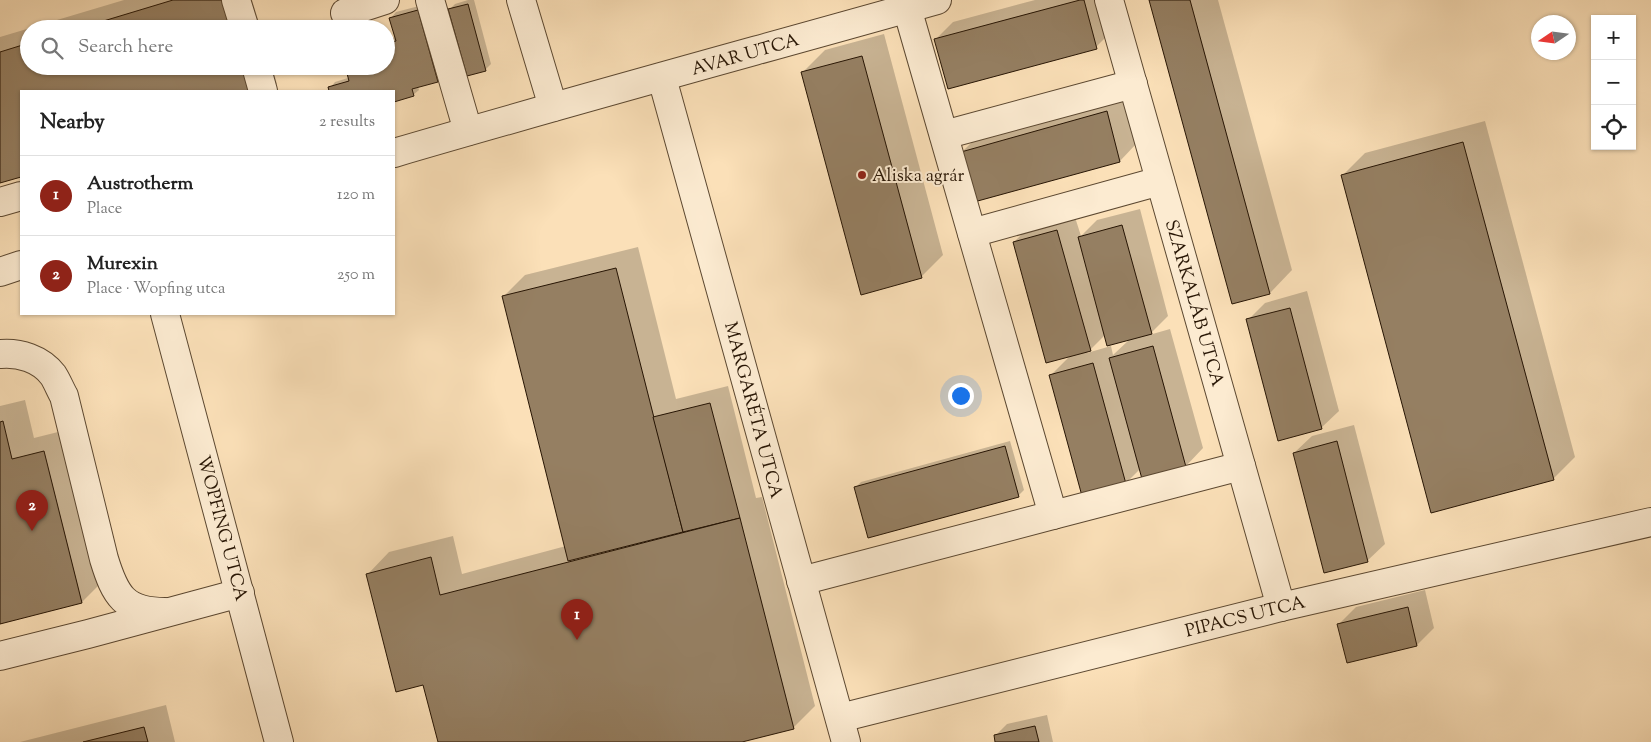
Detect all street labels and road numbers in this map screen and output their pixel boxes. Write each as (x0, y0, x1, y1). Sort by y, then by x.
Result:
street label: AVAR UTCA (689, 28, 803, 84)
street label: SZARKALÁB UTCA (1157, 217, 1229, 390)
street label: MARGARÉTA UTCA (716, 319, 788, 502)
street label: WOPFING UTCA (189, 453, 253, 604)
street label: PIPACS UTCA (1183, 590, 1309, 645)

